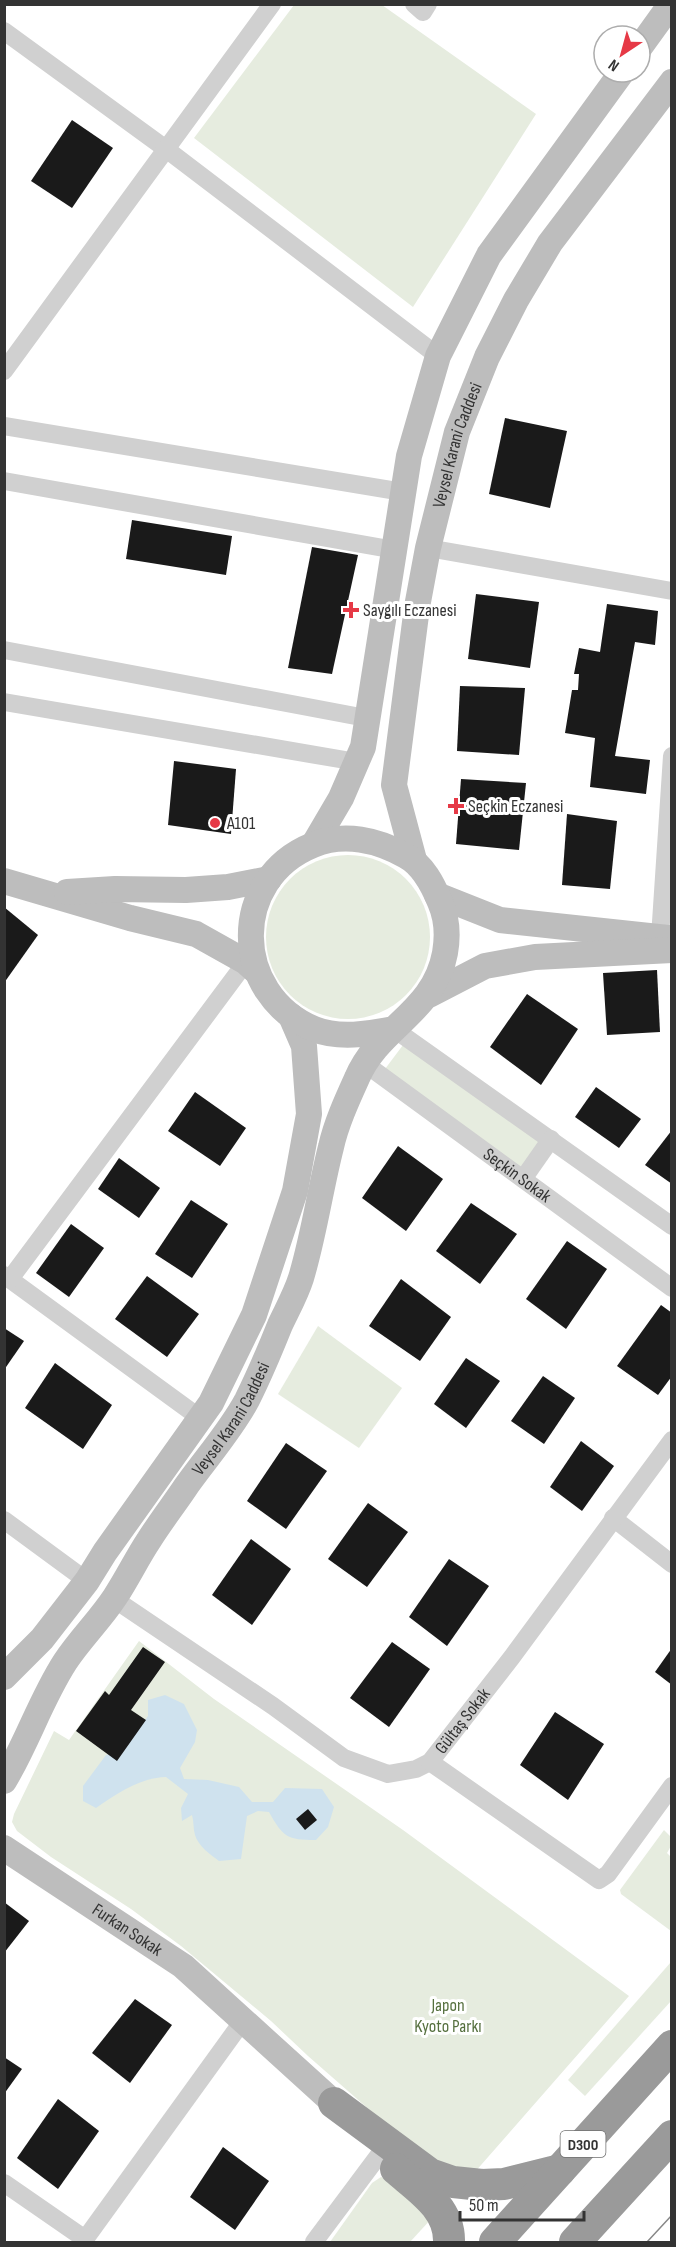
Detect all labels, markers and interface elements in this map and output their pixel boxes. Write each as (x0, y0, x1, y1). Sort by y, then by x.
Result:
north arrow (592, 24, 652, 84)
text: N (605, 55, 623, 75)
street label: Veysel Karani Caddesi (428, 380, 487, 510)
place label: Saygılı Eczanesi (363, 600, 457, 621)
marker: Saygılı Eczanesi (344, 603, 358, 617)
place label: Seçkin Eczanesi (468, 796, 563, 817)
marker: Seçkin Eczanesi (449, 799, 463, 813)
place label: A101 (226, 813, 256, 834)
marker: A101 (208, 816, 222, 830)
street label: Seçkin Sokak (479, 1144, 555, 1207)
street label: Veysel Karani Caddesi (188, 1359, 274, 1480)
street label: Gültaş Sokak (431, 1684, 495, 1758)
street label: Furkan Sokak (88, 1899, 166, 1961)
park label: Japon Kyoto Parkı (414, 1995, 482, 2037)
road number: D300 (560, 2131, 606, 2157)
scale bar (460, 2184, 584, 2222)
text: 50 m (469, 2195, 499, 2216)

